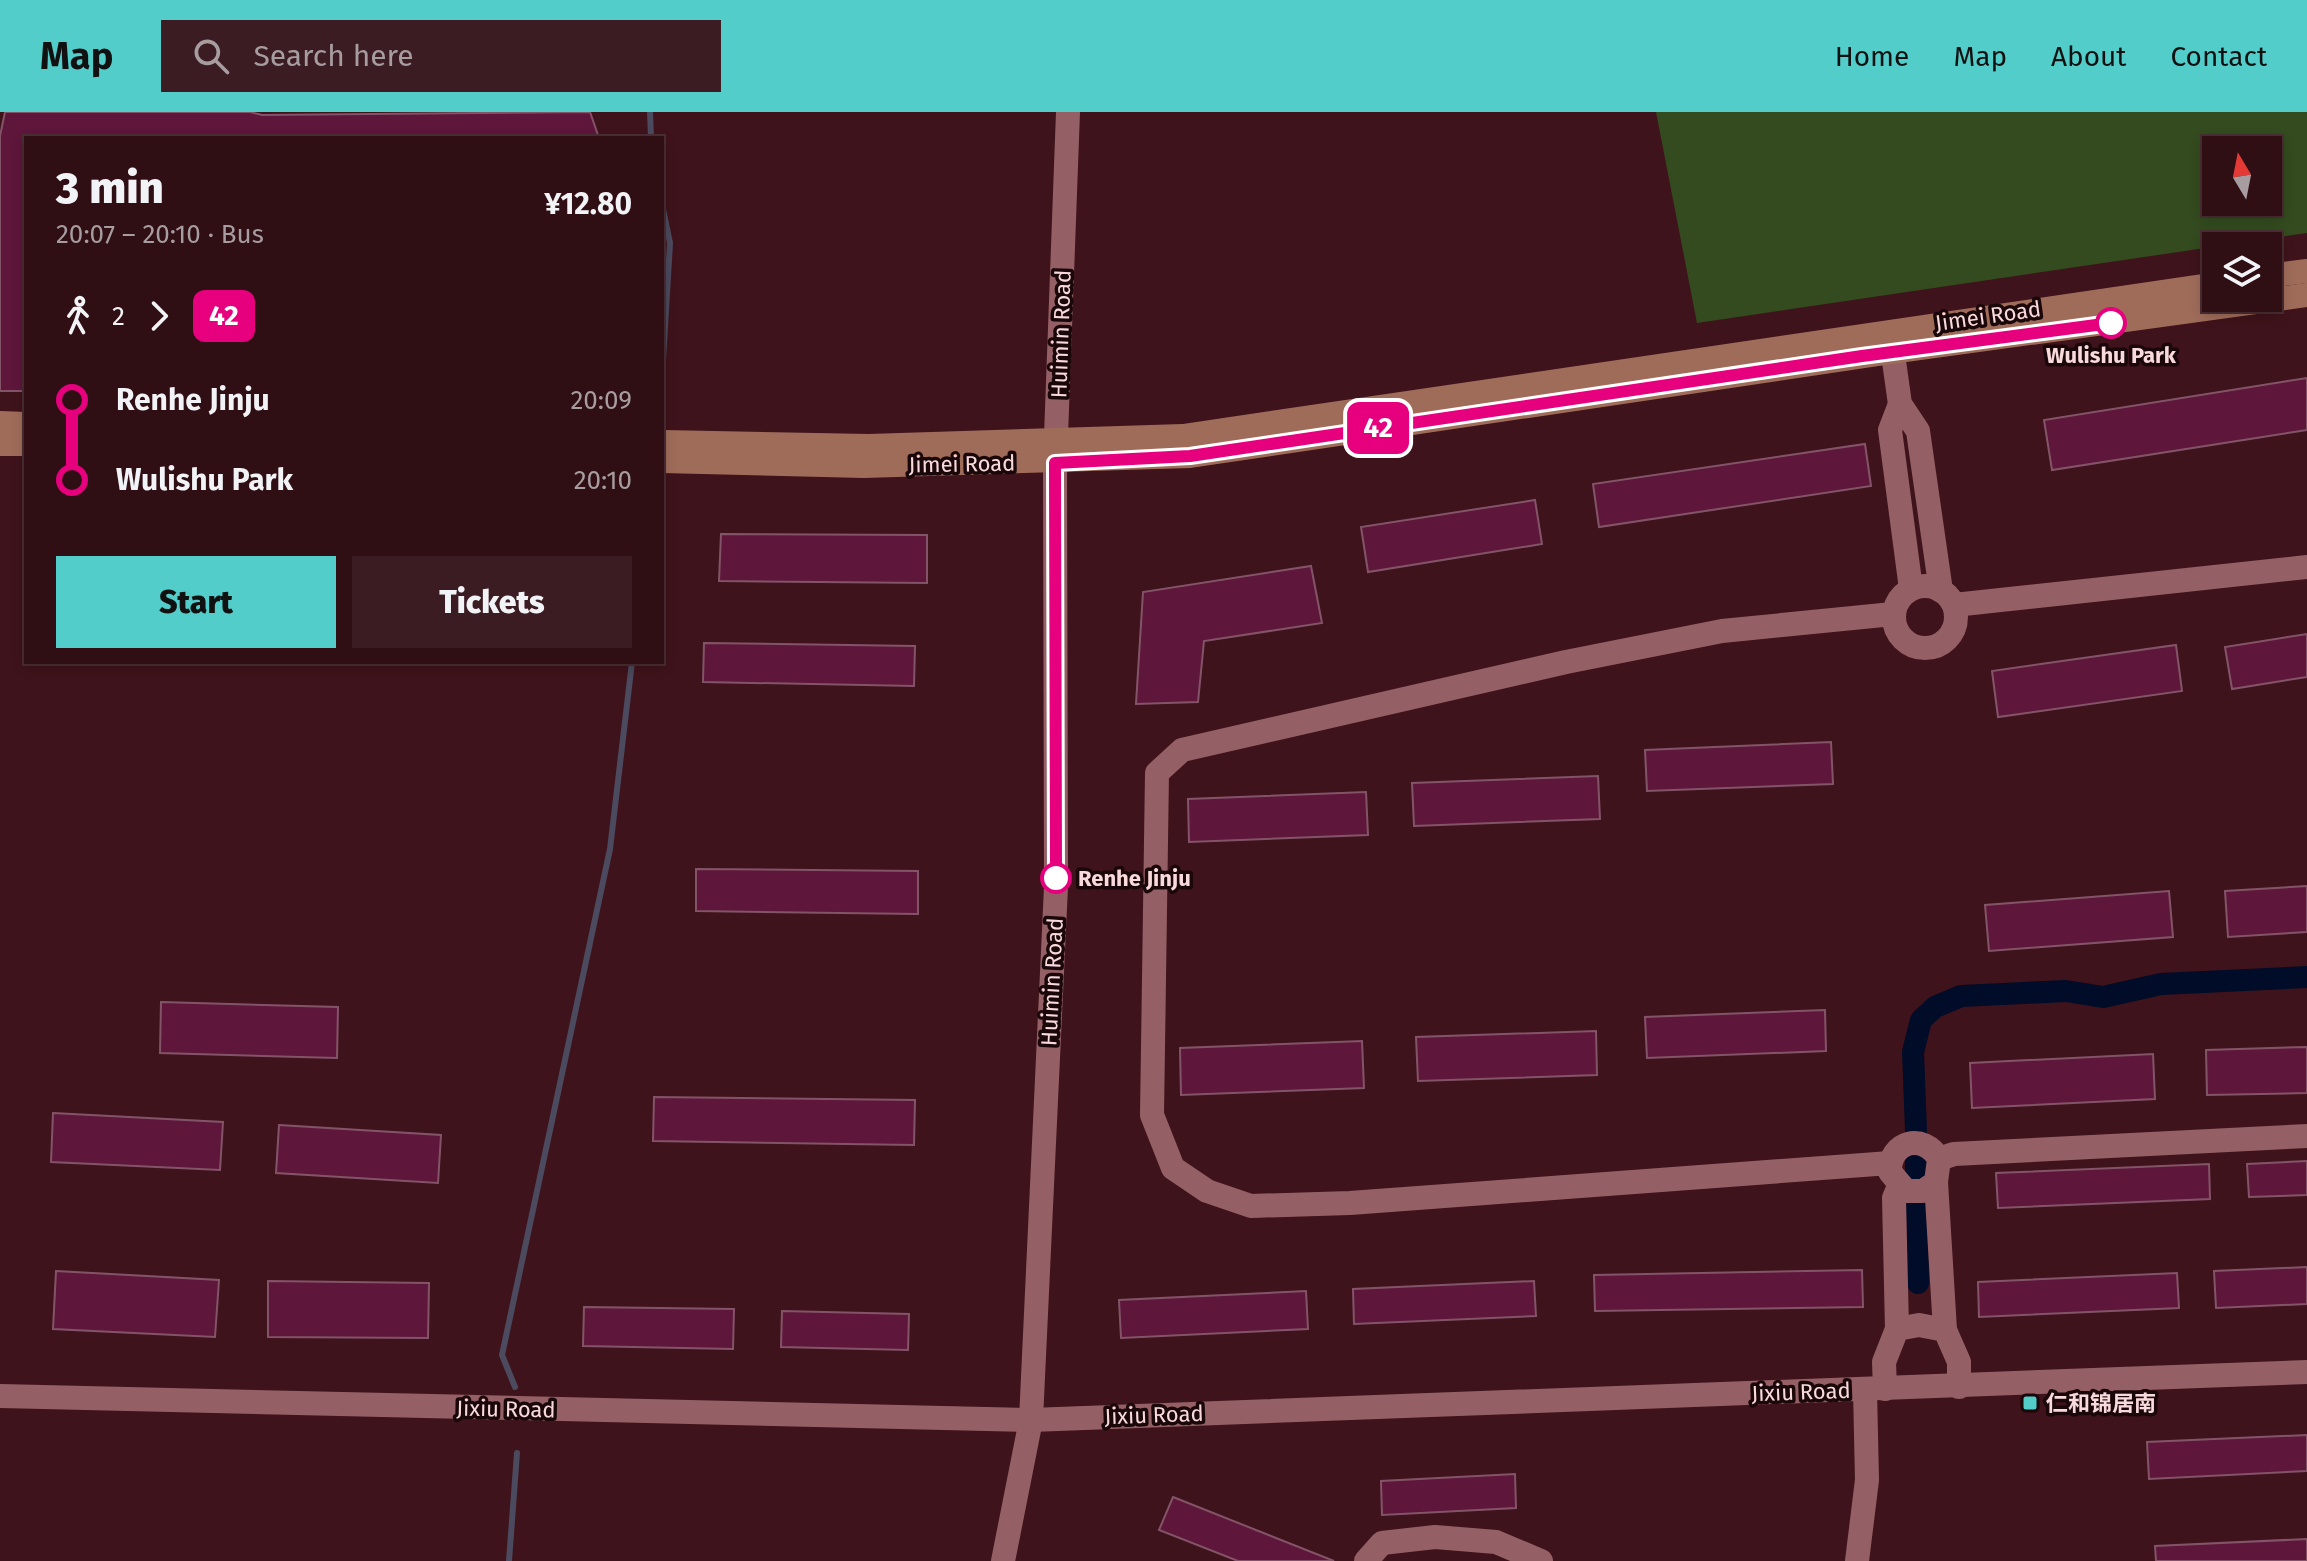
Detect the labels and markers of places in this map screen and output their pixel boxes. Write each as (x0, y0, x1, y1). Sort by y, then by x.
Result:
marker: Wulishu Park (2096, 308, 2126, 338)
place label: Wulishu Park (2046, 342, 2177, 369)
marker: Renhe Jinju (1041, 863, 1071, 893)
place label: Renhe Jinju (1078, 865, 1191, 892)
place label: 仁和锦居南 (2046, 1390, 2156, 1417)
marker: 仁和锦居南 (2021, 1394, 2039, 1412)

